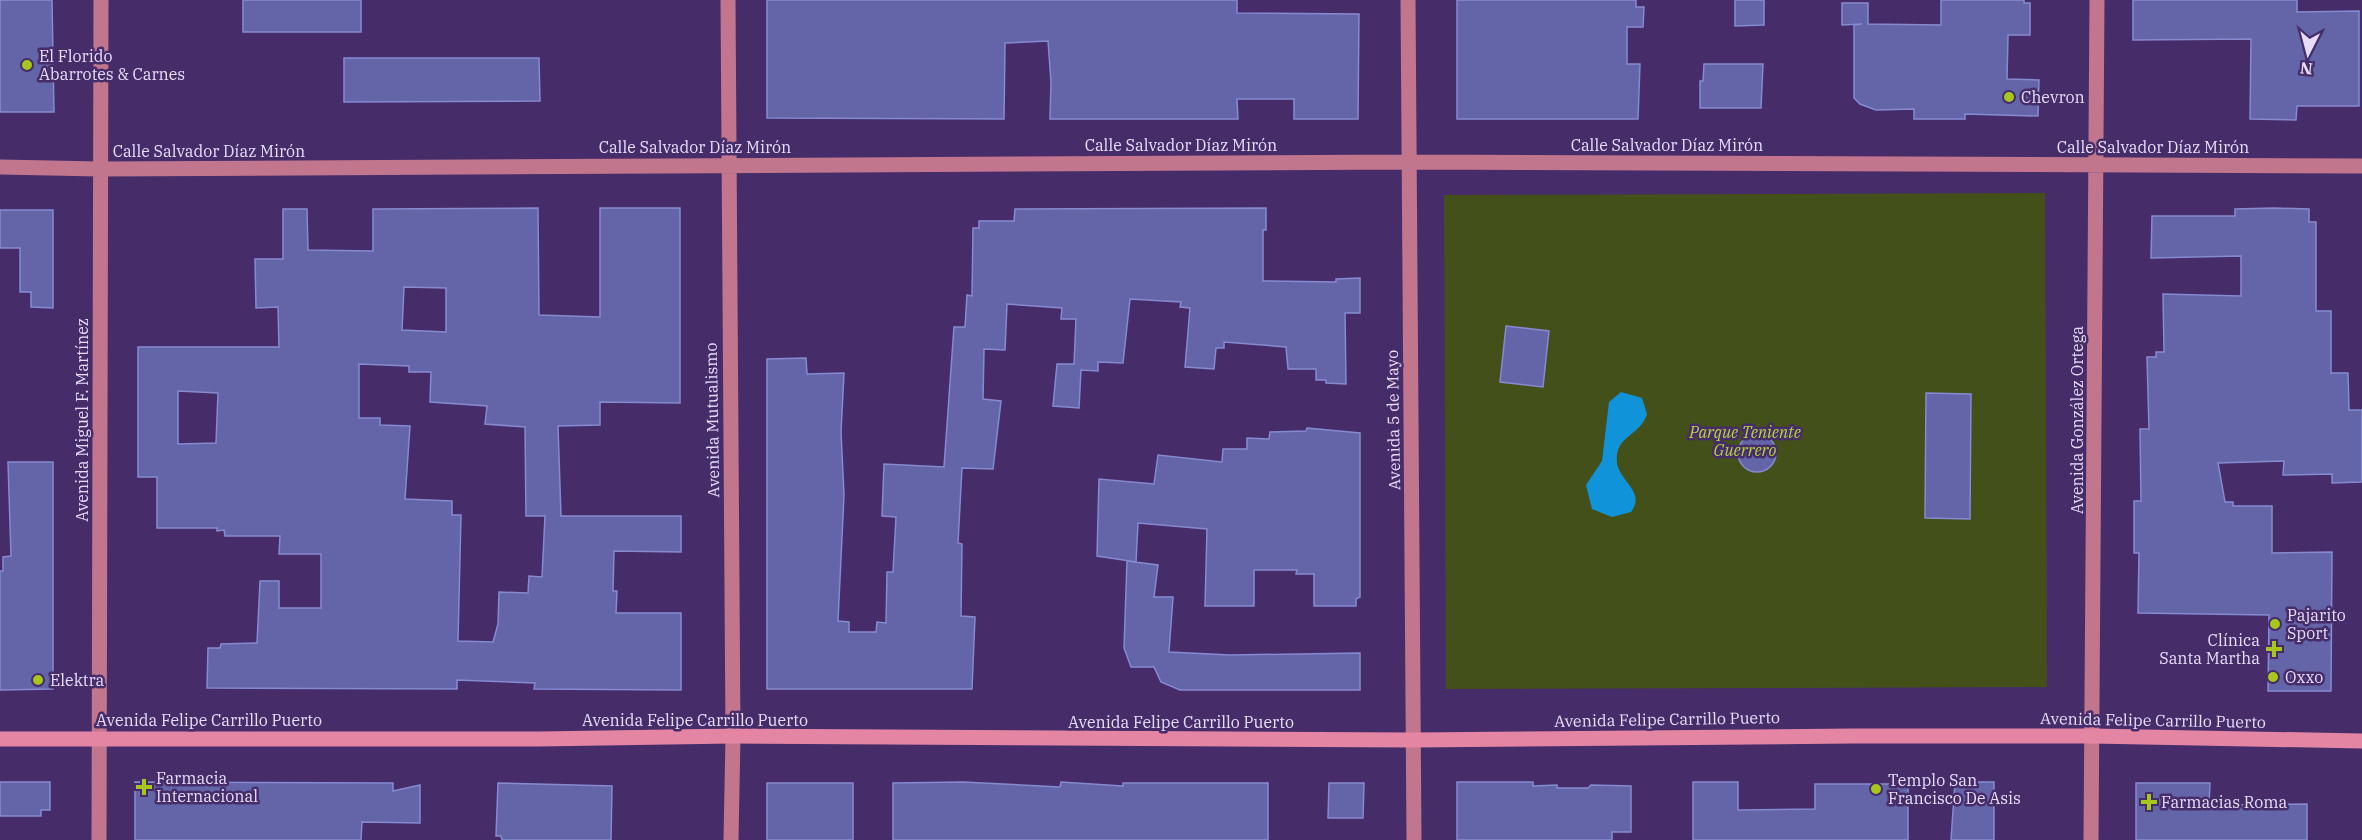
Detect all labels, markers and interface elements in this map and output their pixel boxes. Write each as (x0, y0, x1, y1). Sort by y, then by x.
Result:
north arrow (2278, 24, 2338, 84)
place label: El Florido Abarrotes & Carnes (39, 46, 185, 84)
marker: El Florido Abarrotes & Carnes (20, 58, 34, 72)
text: N (2299, 58, 2314, 80)
place label: Chevron (2021, 87, 2085, 107)
marker: Chevron (2002, 90, 2016, 104)
street label: Calle Salvador Díaz Mirón (1085, 135, 1277, 155)
street label: Calle Salvador Díaz Mirón (1571, 135, 1763, 155)
street label: Calle Salvador Díaz Mirón (599, 137, 791, 157)
street label: Calle Salvador Díaz Mirón (2057, 137, 2249, 157)
street label: Calle Salvador Díaz Mirón (113, 141, 305, 161)
street label: Avenida Miguel F. Martínez (72, 318, 92, 522)
street label: Avenida González Ortega (2067, 326, 2087, 514)
street label: Avenida Mutualismo (701, 342, 723, 498)
street label: Avenida 5 de Mayo (1382, 350, 1404, 490)
park label: Parque Teniente Guerrero (1688, 422, 1801, 460)
place label: Pajarito Sport (2287, 605, 2346, 643)
marker: Pajarito Sport (2268, 617, 2282, 631)
place label: Clínica Santa Martha (2159, 630, 2260, 668)
marker: Clínica Santa Martha (2265, 640, 2283, 658)
place label: Oxxo (2285, 667, 2323, 687)
place label: Elektra (50, 670, 105, 690)
marker: Oxxo (2266, 670, 2280, 684)
marker: Elektra (31, 673, 45, 687)
street label: Avenida Felipe Carrillo Puerto (1554, 707, 1780, 731)
street label: Avenida Felipe Carrillo Puerto (2040, 708, 2266, 732)
street label: Avenida Felipe Carrillo Puerto (96, 710, 322, 730)
street label: Avenida Felipe Carrillo Puerto (582, 710, 808, 730)
street label: Avenida Felipe Carrillo Puerto (1068, 712, 1294, 732)
place label: Farmacia Internacional (156, 768, 258, 806)
place label: Templo San Francisco De Asis (1888, 770, 2021, 808)
marker: Farmacia Internacional (137, 780, 151, 794)
marker: Templo San Francisco De Asis (1869, 782, 1883, 796)
place label: Farmacias Roma (2161, 792, 2288, 812)
marker: Farmacias Roma (2142, 795, 2156, 809)

